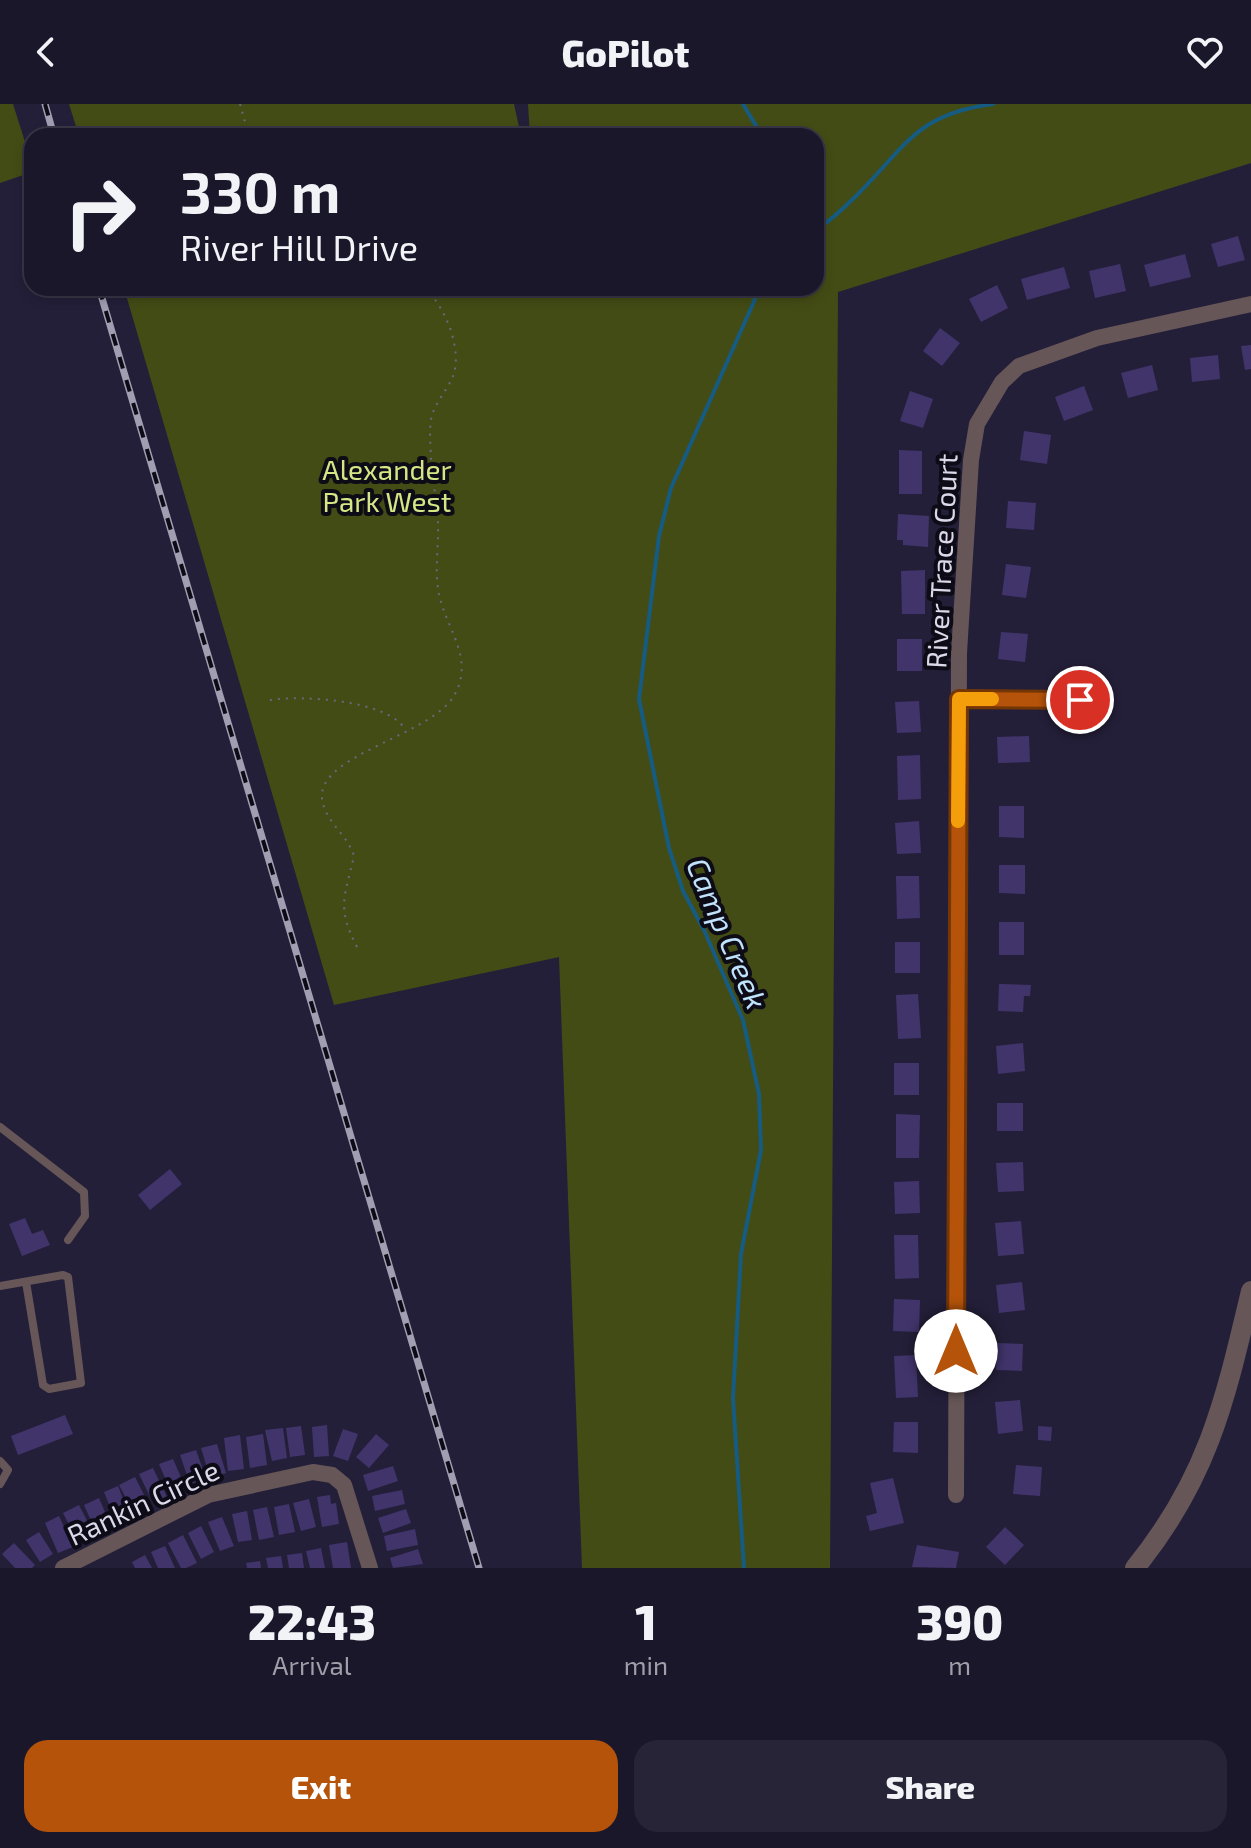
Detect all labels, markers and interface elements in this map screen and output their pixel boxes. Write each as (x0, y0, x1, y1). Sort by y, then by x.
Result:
icon: back (24, 30, 68, 74)
icon: heart (1183, 30, 1227, 74)
text: GoPilot (562, 31, 689, 74)
text: 330 m (180, 157, 340, 224)
icon: right (48, 160, 152, 264)
text: River Hill Drive (180, 225, 418, 268)
park label: Alexander Park West (322, 452, 452, 518)
street label: River Trace Court (918, 453, 964, 669)
pin (1046, 666, 1114, 734)
icon: arrive (1058, 678, 1102, 722)
water label: Camp Creek (680, 852, 776, 1014)
position arrow (914, 1309, 998, 1393)
street label: Rankin Circle (62, 1452, 224, 1552)
text: 22:43 (248, 1592, 376, 1650)
text: 1 (635, 1592, 657, 1650)
text: 390 (916, 1592, 1003, 1650)
text: Arrival (272, 1649, 351, 1680)
text: min (624, 1649, 668, 1680)
text: m (948, 1649, 971, 1680)
button: Exit (24, 1740, 618, 1832)
button: Share (634, 1740, 1227, 1832)

